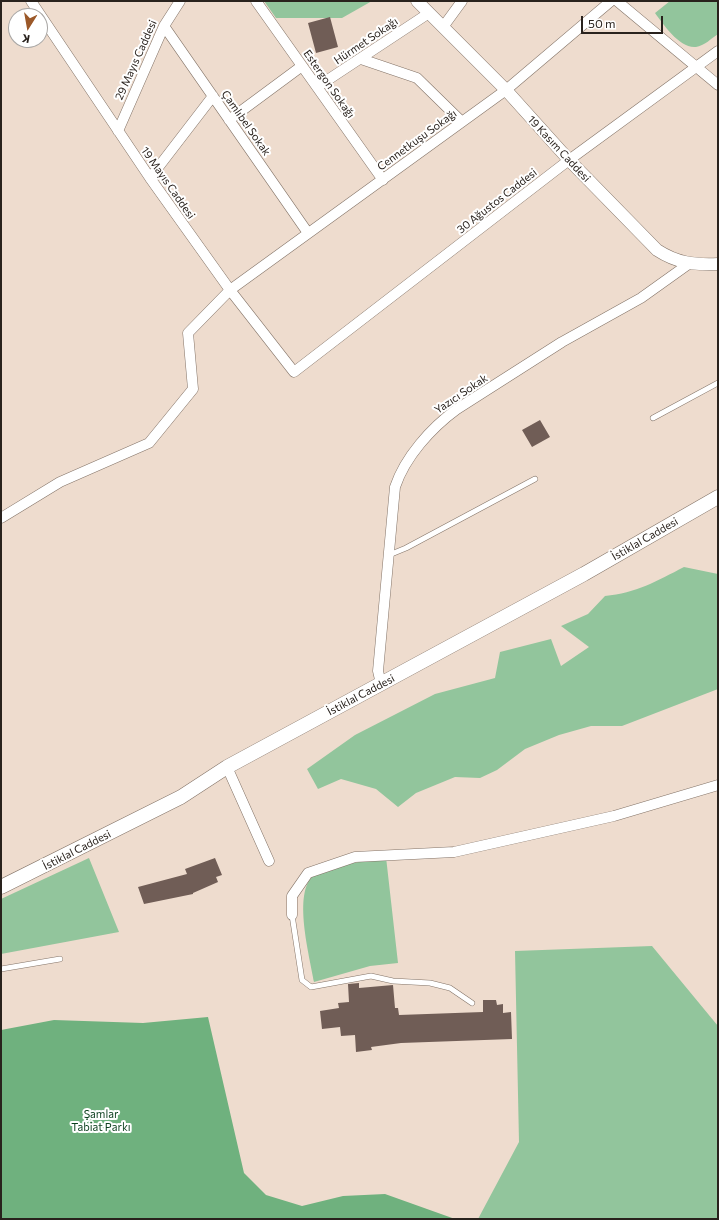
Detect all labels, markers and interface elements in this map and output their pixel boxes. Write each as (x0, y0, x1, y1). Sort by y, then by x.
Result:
north arrow (8, 8, 48, 48)
scale bar (583, 8, 665, 34)
street label: Hürmet Sokağı (332, 15, 400, 67)
text: 50 m (588, 16, 616, 30)
street label: 29 Mayıs Caddesi (112, 18, 160, 102)
text: K (21, 32, 31, 46)
street label: Estergon Sokağı (301, 47, 357, 121)
street label: Çamlıbel Sokak (219, 88, 273, 158)
street label: Cennetkuşu Sokağı (375, 107, 459, 173)
street label: 19 Kasım Caddesi (525, 113, 593, 185)
street label: 19 Mayıs Caddesi (138, 144, 198, 222)
street label: 30 Ağustos Caddesi (454, 166, 540, 236)
street label: Yazıcı Sokak (432, 371, 490, 417)
street label: İstiklal Caddesi (609, 515, 681, 563)
street label: İstiklal Caddesi (325, 672, 397, 718)
street label: İstiklal Caddesi (41, 827, 113, 873)
park label: Şamlar Tabiat Parkı (71, 1107, 131, 1133)

